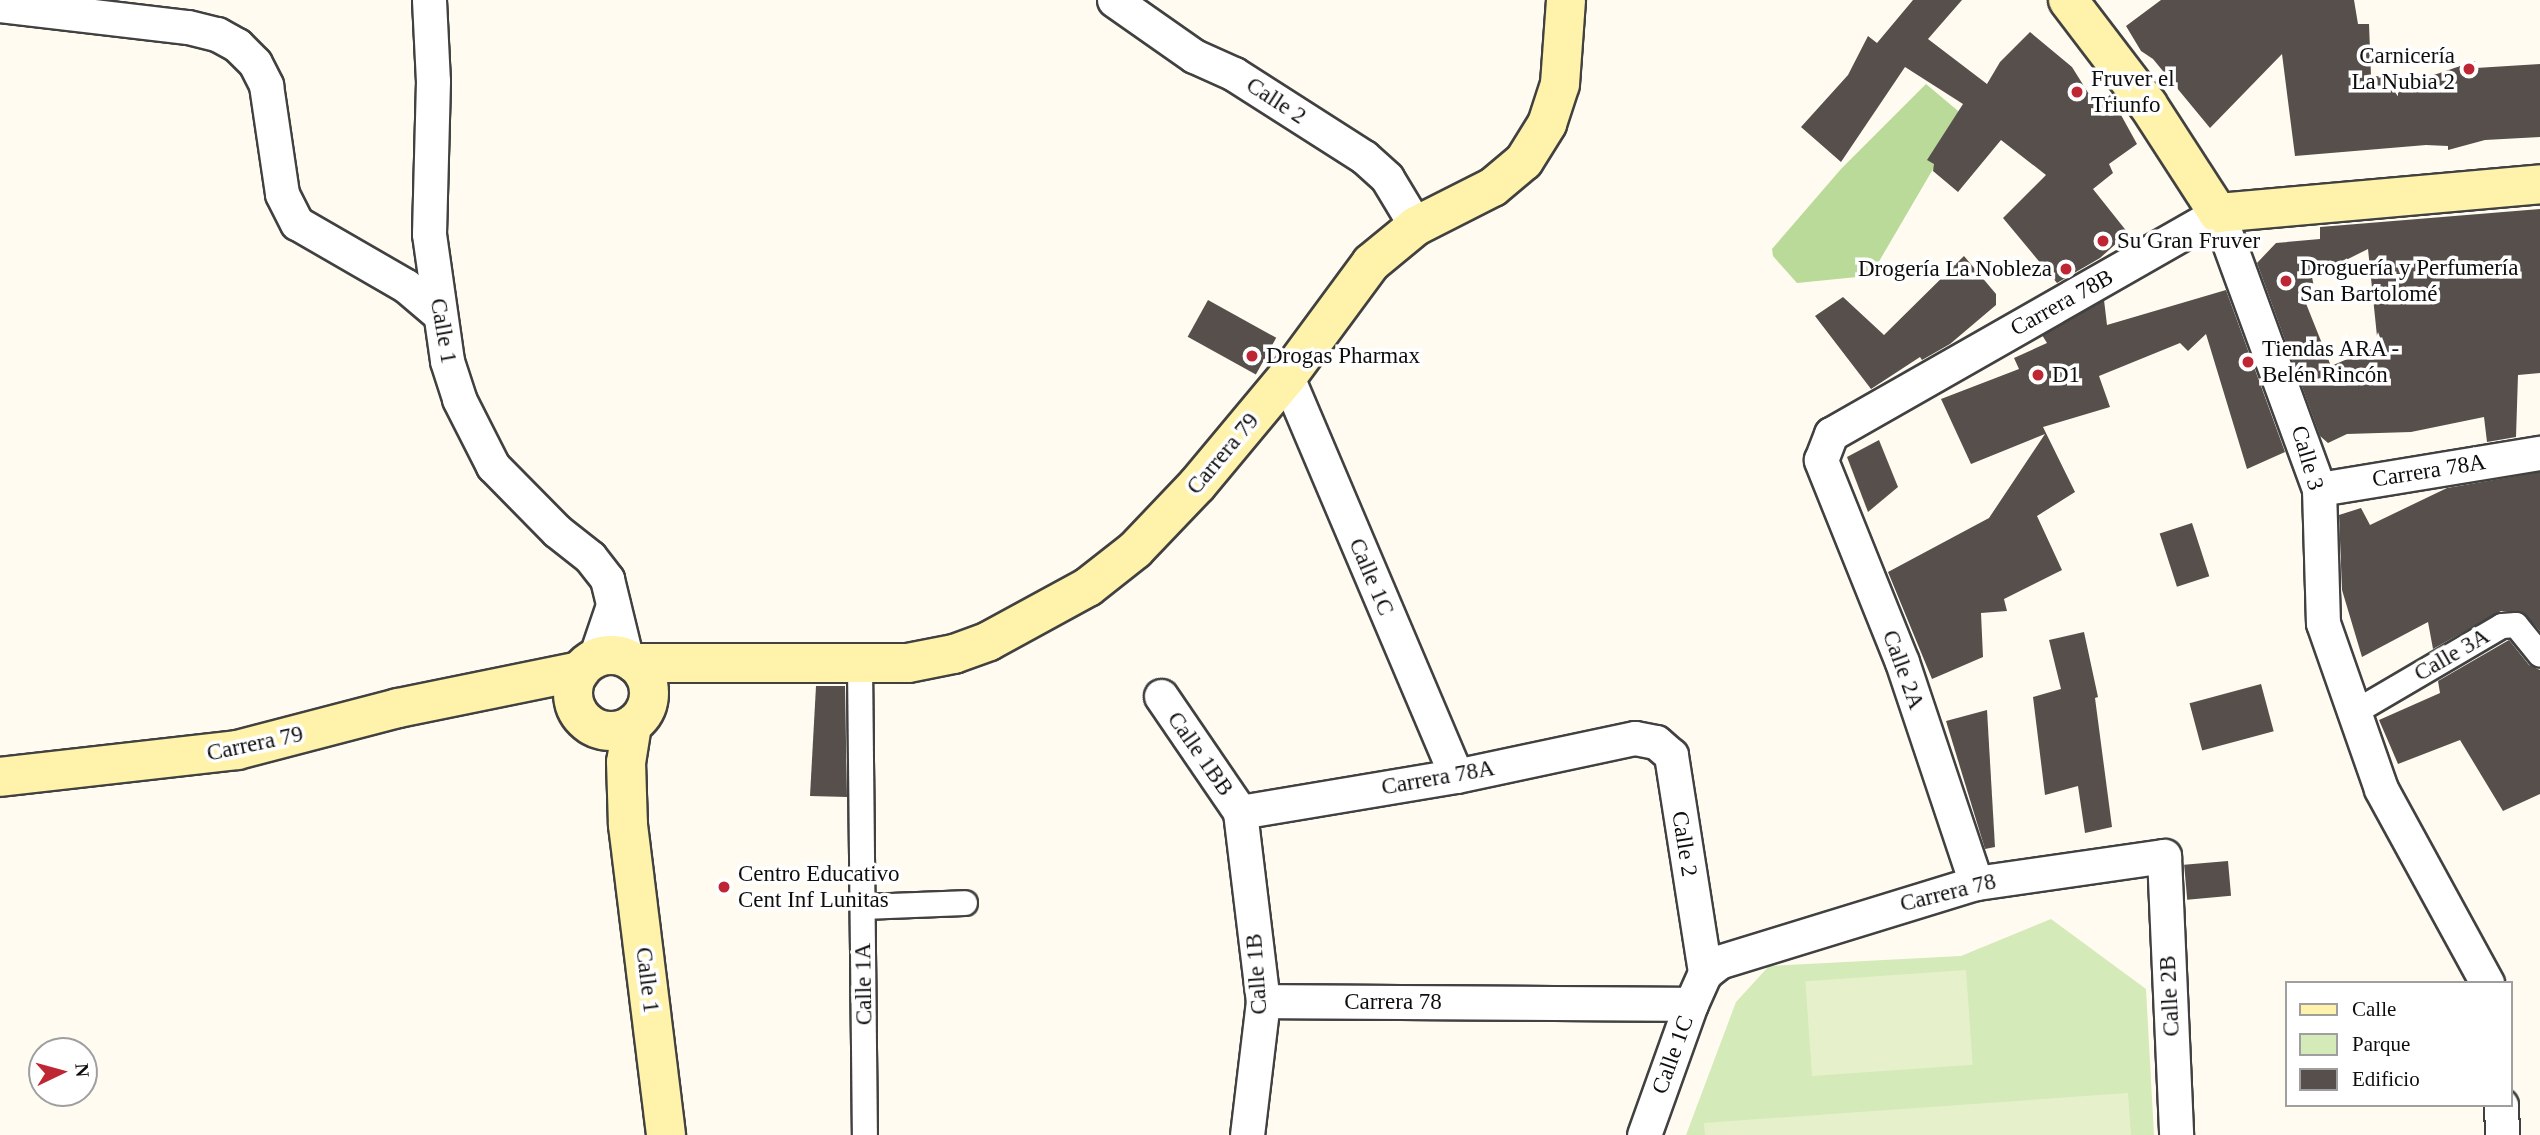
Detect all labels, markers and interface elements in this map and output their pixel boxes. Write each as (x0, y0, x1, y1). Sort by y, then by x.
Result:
place label: Carnicería La Nubia 2 (2352, 42, 2455, 96)
marker: Carnicería La Nubia 2 (2461, 61, 2477, 77)
place label: Fruver el Triunfo (2091, 65, 2175, 119)
street label: Calle 2 (1241, 72, 1311, 130)
marker: Fruver el Triunfo (2069, 84, 2085, 100)
place label: Su Gran Fruver (2117, 227, 2260, 255)
marker: Su Gran Fruver (2095, 233, 2111, 249)
place label: Droguería y Perfumería San Bartolomé (2300, 254, 2518, 308)
place label: Drogería La Nobleza (1858, 255, 2052, 283)
marker: Drogería La Nobleza (2058, 261, 2074, 277)
street label: Carrera 78B (2006, 264, 2118, 342)
marker: Droguería y Perfumería San Bartolomé (2278, 273, 2294, 289)
street label: Calle 1 (424, 296, 462, 366)
place label: Tiendas ARA - Belén Rincón (2262, 335, 2402, 389)
place label: Drogas Pharmax (1266, 342, 1420, 370)
marker: Drogas Pharmax (1244, 348, 1260, 364)
marker: Tiendas ARA - Belén Rincón (2240, 354, 2256, 370)
place label: D1 (2052, 361, 2080, 389)
marker: D1 (2030, 367, 2046, 383)
street label: Carrera 79 (1181, 408, 1265, 500)
street label: Calle 3 (2285, 423, 2329, 493)
street label: Carrera 78A (2370, 448, 2488, 494)
street label: Calle 1C (1342, 534, 1400, 620)
street label: Calle 3A (2409, 622, 2495, 688)
street label: Calle 2A (1876, 627, 1930, 713)
street label: Calle 1BB (1161, 707, 1239, 801)
street label: Carrera 79 (204, 720, 306, 768)
street label: Carrera 78A (1379, 754, 1497, 802)
street label: Calle 2 (1665, 809, 1703, 879)
place label: Centro Educativo Cent Inf Lunitas (738, 860, 900, 914)
street label: Carrera 78 (1897, 868, 1999, 918)
marker: Centro Educativo Cent Inf Lunitas (716, 879, 732, 895)
street label: Calle 1B (1240, 933, 1274, 1015)
street label: Calle 1A (849, 943, 879, 1025)
street label: Calle 1 (629, 946, 665, 1014)
street label: Calle 2B (2154, 955, 2186, 1037)
legend (2284, 981, 2512, 1107)
street label: Carrera 78 (1344, 988, 1442, 1016)
text: Calle (2352, 997, 2396, 1021)
street label: Calle 1C (1646, 1012, 1700, 1098)
text: Parque (2352, 1032, 2410, 1056)
north arrow (28, 1037, 98, 1107)
text: N (71, 1063, 93, 1078)
text: Edificio (2352, 1067, 2420, 1091)

